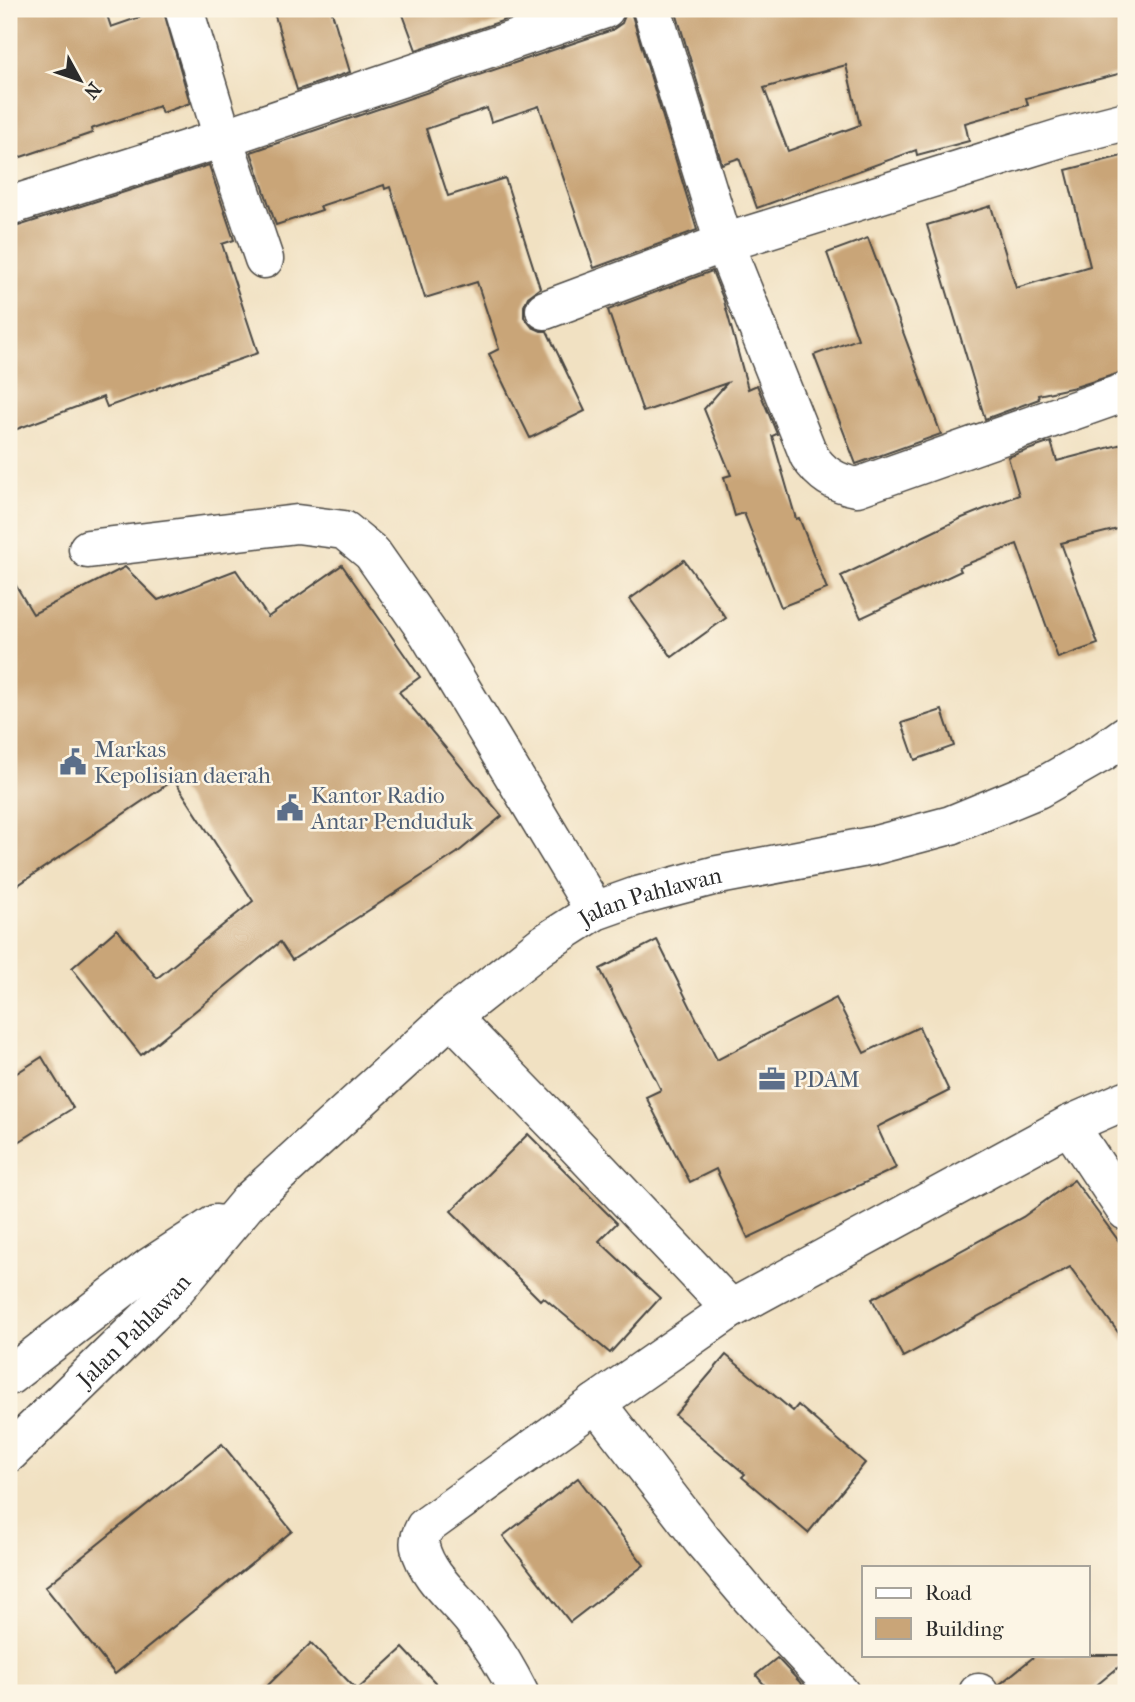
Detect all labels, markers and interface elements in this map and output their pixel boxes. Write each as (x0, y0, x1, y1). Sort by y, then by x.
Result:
north arrow (46, 46, 116, 116)
text: N (79, 78, 105, 103)
place label: Markas Kepolisian daerah (94, 736, 271, 789)
public building icon: Markas Kepolisian daerah (58, 747, 88, 777)
place label: Kantor Radio Antar Penduduk (310, 782, 474, 835)
public building icon: Kantor Radio Antar Penduduk (275, 793, 305, 823)
street label: Jalan Pahlawan (572, 861, 725, 933)
office icon: PDAM (757, 1064, 787, 1094)
place label: PDAM (793, 1066, 860, 1093)
street label: Jalan Pahlawan (70, 1268, 196, 1394)
legend (862, 1566, 1090, 1656)
text: Road (925, 1581, 972, 1605)
text: Building (925, 1617, 1004, 1641)

